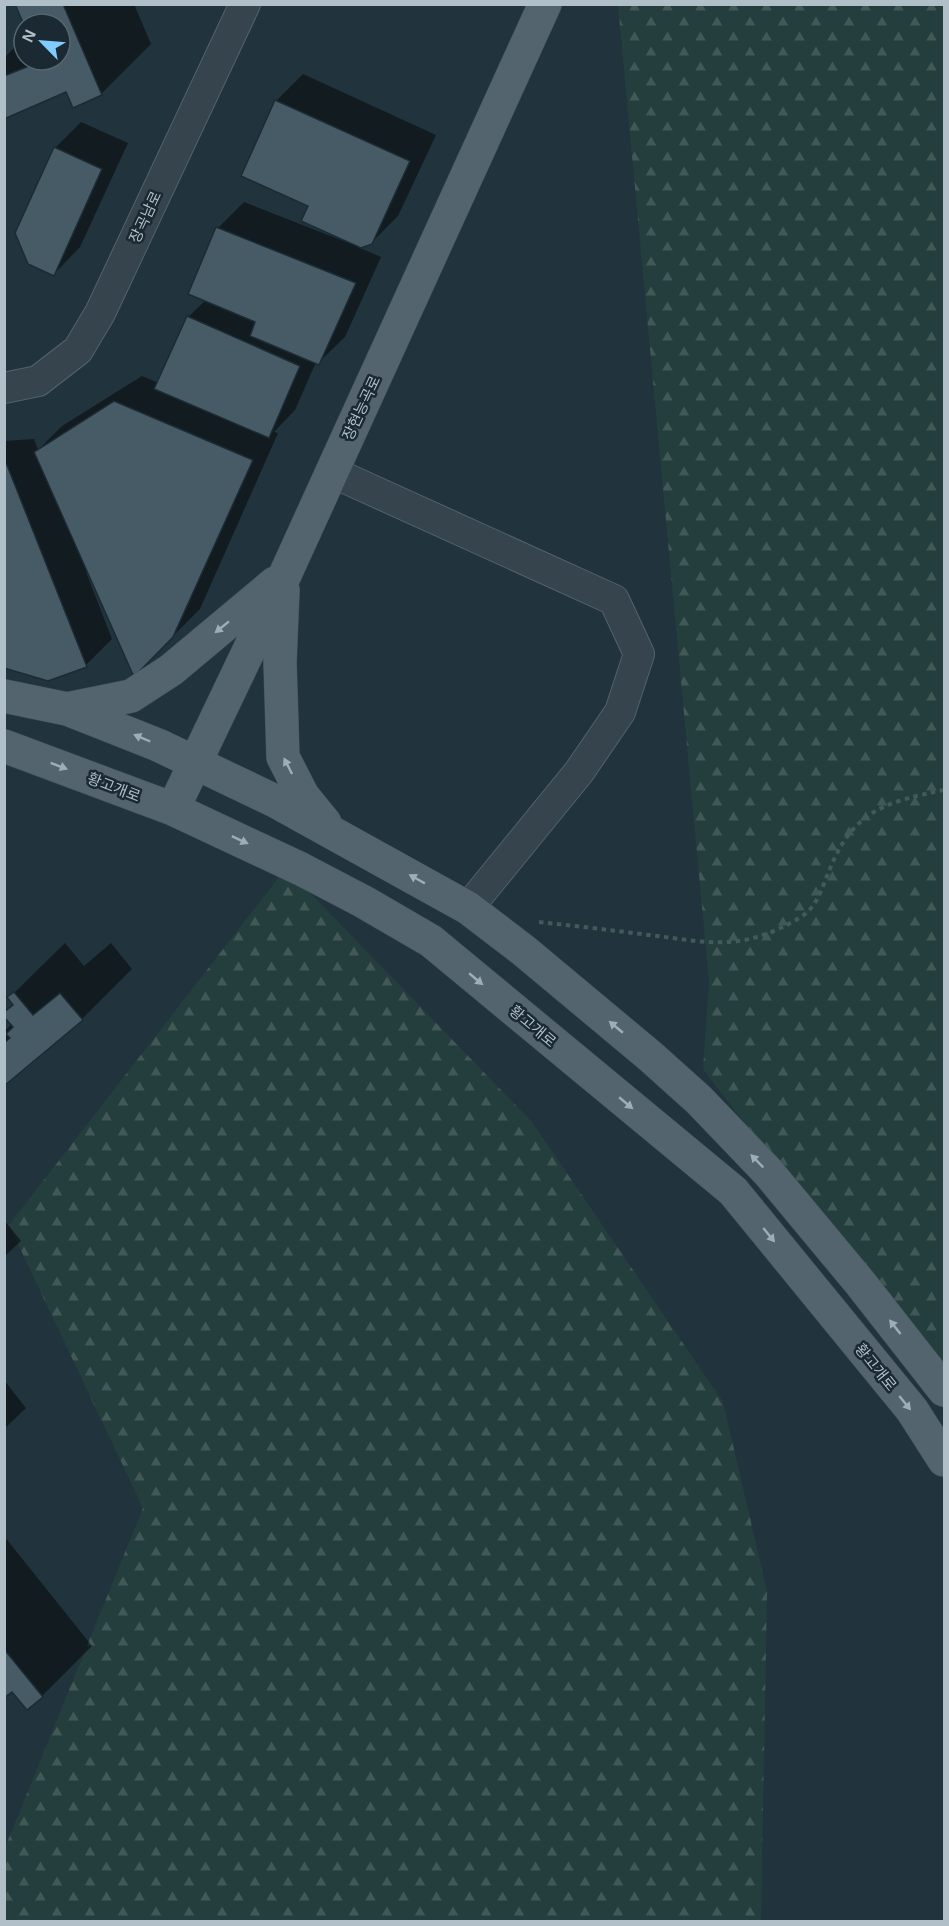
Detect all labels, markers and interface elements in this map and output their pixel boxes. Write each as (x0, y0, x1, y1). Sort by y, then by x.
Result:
north arrow (12, 12, 72, 72)
text: N (19, 27, 39, 45)
street label: 장곡남로 (126, 188, 164, 246)
street label: 장현능곡로 (339, 373, 383, 443)
one-way arrow (215, 620, 230, 633)
one-way arrow (132, 733, 150, 743)
one-way arrow (283, 758, 292, 775)
one-way arrow (50, 762, 68, 772)
street label: 황고개로 (85, 769, 143, 805)
one-way arrow (231, 835, 249, 845)
one-way arrow (408, 874, 425, 884)
one-way arrow (468, 972, 484, 985)
street label: 황고개로 (506, 1002, 560, 1050)
one-way arrow (609, 1021, 624, 1034)
one-way arrow (619, 1096, 634, 1109)
one-way arrow (751, 1154, 765, 1168)
one-way arrow (762, 1227, 775, 1243)
one-way arrow (889, 1319, 902, 1335)
street label: 황고개로 (852, 1340, 900, 1394)
one-way arrow (899, 1395, 911, 1410)

